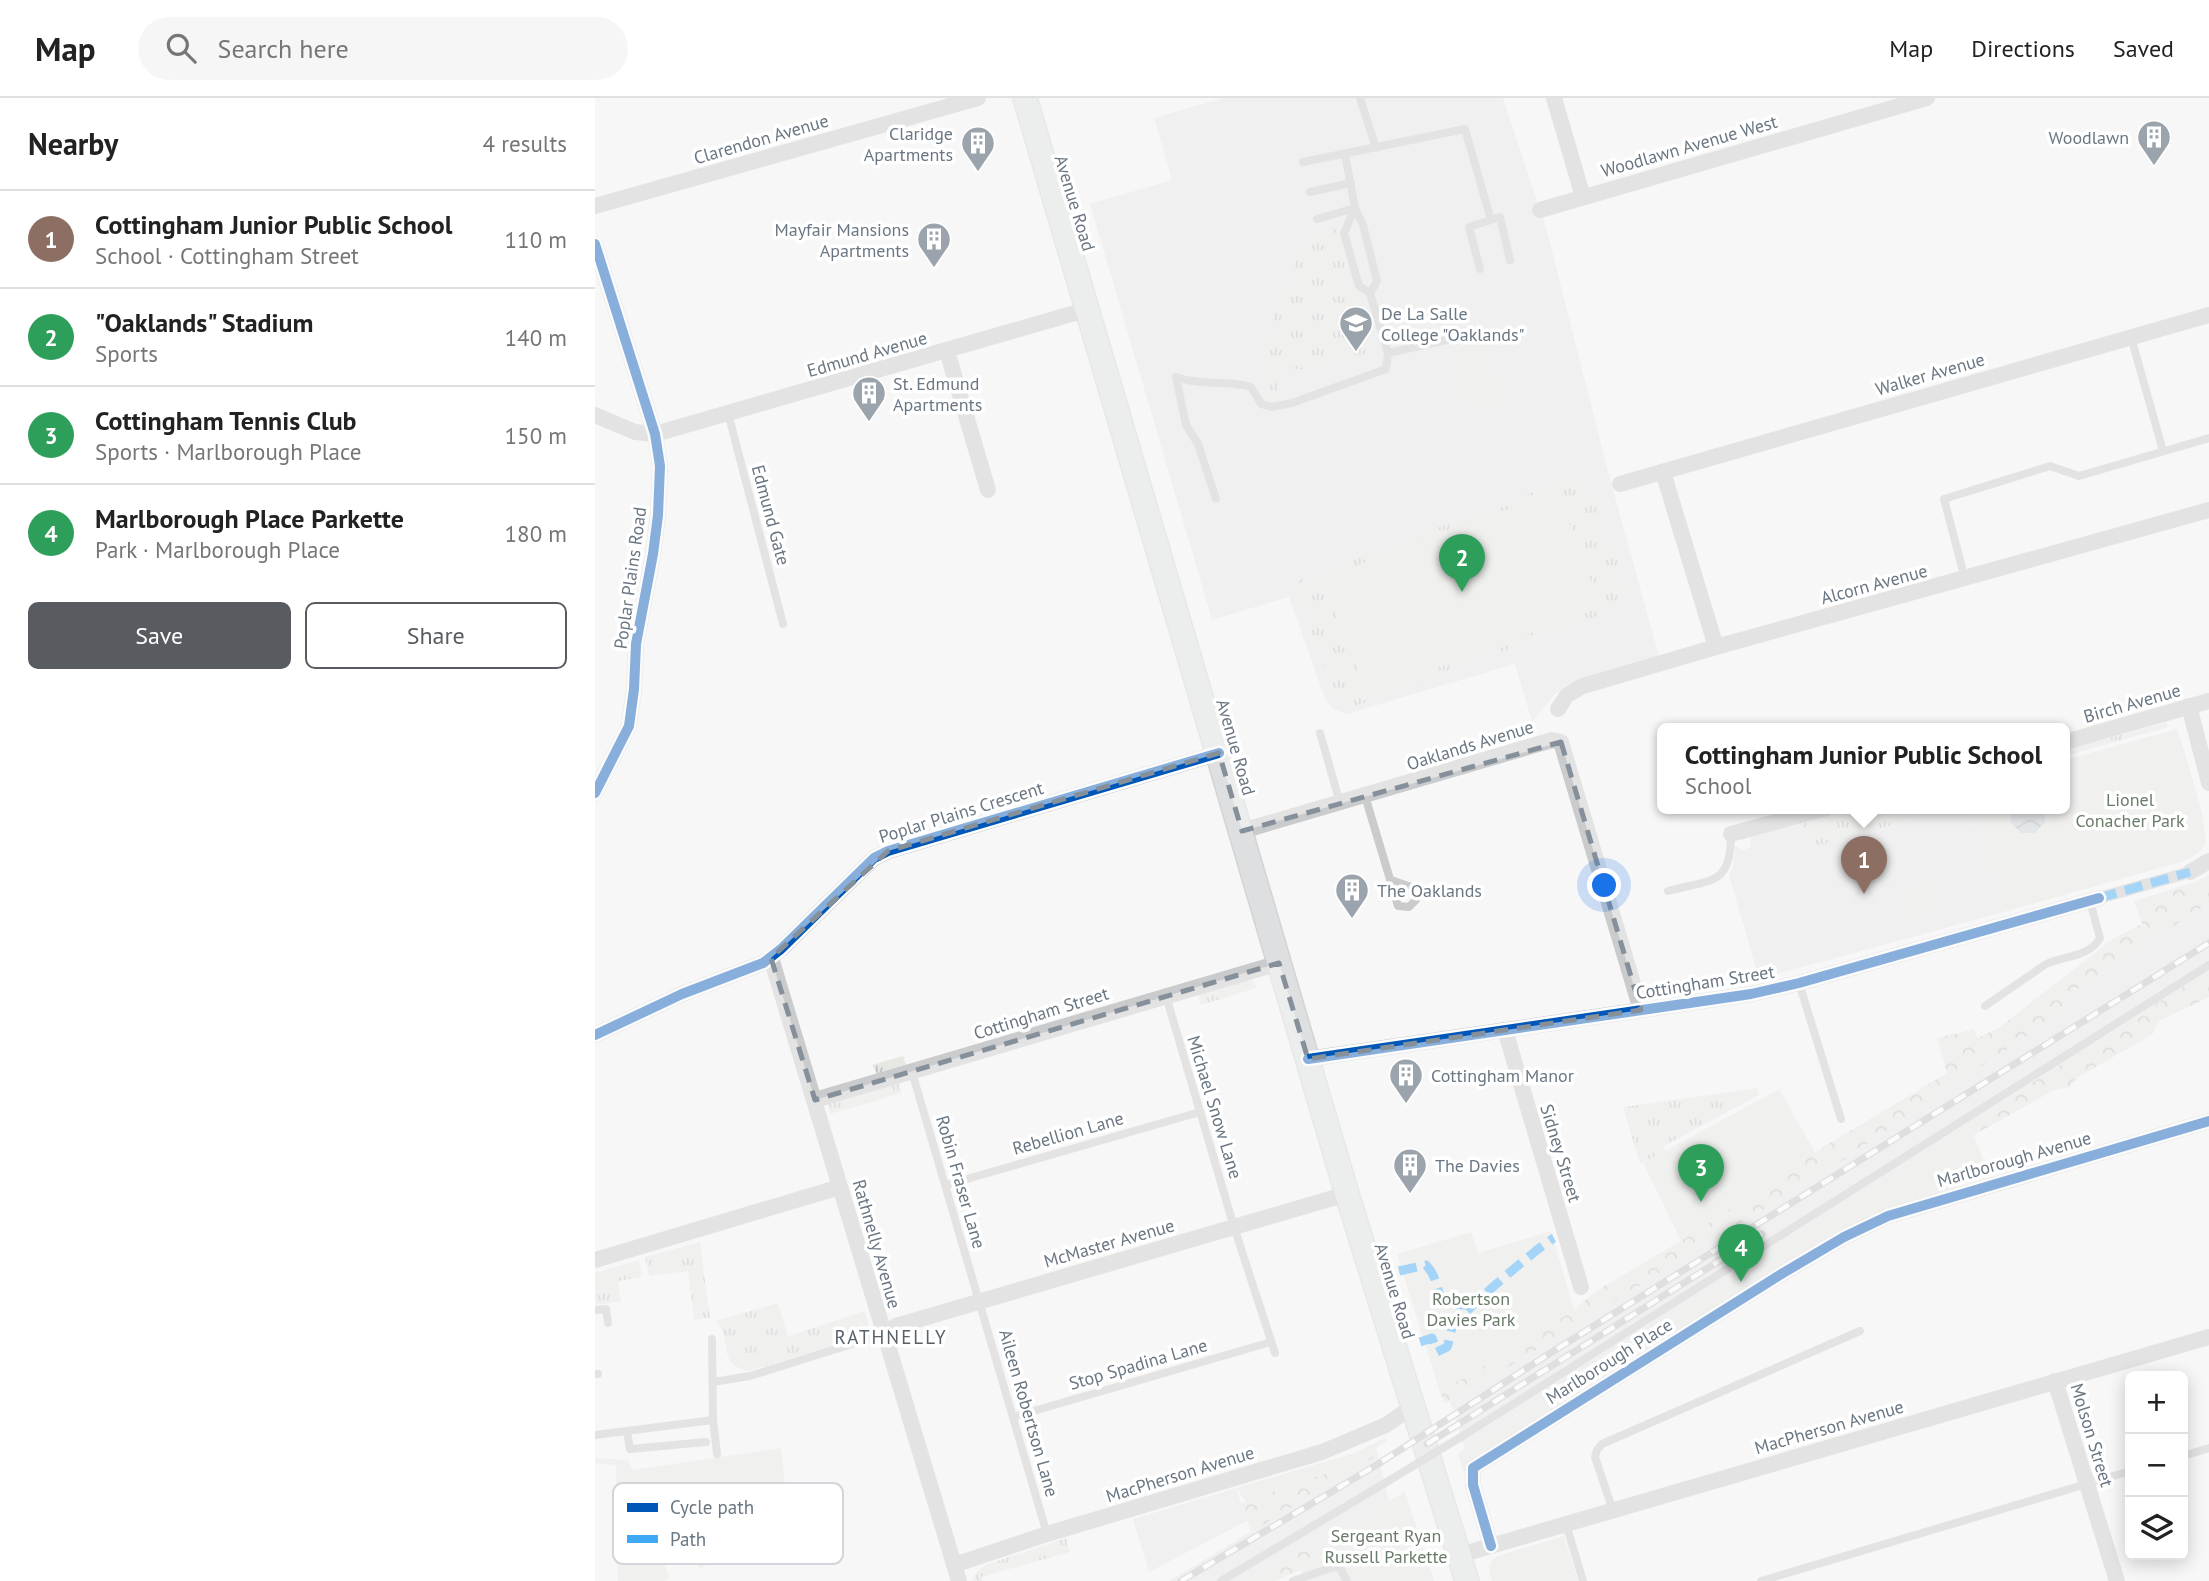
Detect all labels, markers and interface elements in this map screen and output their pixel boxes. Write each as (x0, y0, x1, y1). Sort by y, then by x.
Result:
search box (138, 17, 628, 80)
text: Map (35, 27, 96, 70)
icon: search (162, 29, 200, 67)
text: Search here (218, 32, 349, 65)
text: Map (1889, 33, 1933, 64)
text: Directions (1971, 33, 2075, 64)
text: Saved (2113, 33, 2174, 64)
street label: Clarendon Avenue (691, 109, 831, 169)
street label: Woodlawn Avenue West (1598, 110, 1780, 182)
building icon: Woodlawn (2135, 118, 2173, 167)
place label: Claridge Apartments (864, 122, 953, 166)
text: Nearby (28, 124, 118, 163)
building icon: Claridge Apartments (959, 124, 997, 173)
place label: Woodlawn (2049, 126, 2129, 149)
text: 4 results (483, 129, 567, 158)
street label: Avenue Road (1050, 152, 1100, 254)
text: Cottingham Junior Public School (95, 208, 452, 241)
place label: Mayfair Mansions Apartments (775, 218, 909, 262)
building icon: Mayfair Mansions Apartments (915, 220, 953, 269)
text: 1 (44, 225, 58, 254)
text: 110 m (505, 225, 567, 254)
text: School · Cottingham Street (95, 241, 359, 270)
place label: De La Salle College "Oaklands" (1381, 302, 1525, 346)
school or university icon: De La Salle College "Oaklands" (1337, 304, 1375, 353)
text: "Oaklands" Stadium (95, 306, 314, 339)
text: 2 (44, 323, 58, 352)
text: 140 m (505, 323, 567, 352)
street label: Edmund Avenue (804, 326, 930, 382)
text: Sports (95, 339, 158, 368)
street label: Walker Avenue (1873, 347, 1987, 401)
place label: St. Edmund Apartments (893, 372, 982, 416)
building icon: St. Edmund Apartments (850, 374, 888, 423)
text: Cottingham Tennis Club (95, 404, 357, 437)
text: 3 (44, 421, 58, 450)
text: 150 m (505, 421, 567, 450)
text: Sports · Marlborough Place (95, 437, 361, 466)
street label: Edmund Gate (747, 462, 795, 568)
text: Marlborough Place Parkette (95, 502, 404, 535)
street label: Poplar Plains Road (609, 505, 651, 651)
text: 4 (44, 519, 58, 548)
text: 180 m (505, 519, 567, 548)
pin: 2 (1439, 534, 1485, 592)
text: Park · Marlborough Place (95, 535, 340, 564)
street label: Alcorn Avenue (1818, 559, 1930, 609)
button: Save (28, 602, 291, 669)
button: Share (305, 602, 567, 669)
street label: Birch Avenue (2081, 678, 2183, 728)
street label: Avenue Road (1211, 696, 1261, 798)
street label: Oaklands Avenue (1404, 715, 1536, 775)
popup (1657, 723, 2070, 814)
text: Cottingham Junior Public School (1685, 738, 2042, 771)
text: School (1685, 771, 1751, 800)
street label: Poplar Plains Crescent (876, 776, 1046, 848)
park label: Lionel Conacher Park (2075, 788, 2185, 832)
pin: 1 (1841, 836, 1887, 894)
your location (1587, 868, 1621, 902)
building icon: The Oaklands (1333, 871, 1371, 920)
place label: The Oaklands (1377, 879, 1482, 902)
street label: Cottingham Street (1634, 960, 1776, 1004)
street label: Cottingham Street (971, 982, 1111, 1044)
street label: Michael Snow Lane (1182, 1033, 1248, 1181)
building icon: Cottingham Manor (1387, 1056, 1425, 1105)
place label: Cottingham Manor (1431, 1064, 1574, 1087)
street label: Sidney Street (1535, 1101, 1587, 1205)
street label: Rebellion Lane (1010, 1106, 1126, 1160)
street label: Robin Fraser Lane (931, 1113, 991, 1251)
street label: Marlborough Avenue (1934, 1126, 2094, 1192)
pin: 3 (1678, 1144, 1724, 1202)
building icon: The Davies (1391, 1146, 1429, 1195)
place label: The Davies (1435, 1154, 1520, 1177)
street label: Rathnelly Avenue (848, 1177, 906, 1311)
street label: McMaster Avenue (1041, 1213, 1177, 1273)
pin: 4 (1718, 1224, 1764, 1282)
street label: Avenue Road (1370, 1240, 1420, 1342)
park label: Robertson Davies Park (1427, 1287, 1516, 1331)
street label: Marlborough Place (1542, 1313, 1676, 1409)
district label: RATHNELLY (834, 1325, 948, 1349)
street label: Aileen Robertson Lane (994, 1327, 1064, 1499)
street label: Stop Spadina Lane (1066, 1333, 1210, 1395)
map controls (2125, 1371, 2188, 1560)
button: + (2125, 1371, 2188, 1434)
street label: Molson Street (2065, 1380, 2119, 1490)
street label: MacPherson Avenue (1752, 1395, 1906, 1459)
button: − (2125, 1434, 2188, 1497)
street label: MacPherson Avenue (1103, 1440, 1257, 1508)
legend (613, 1483, 843, 1564)
text: Cycle path (670, 1495, 754, 1519)
button: layers (2125, 1497, 2188, 1560)
park label: Sergeant Ryan Russell Parkette (1324, 1524, 1448, 1568)
text: Path (670, 1527, 706, 1551)

